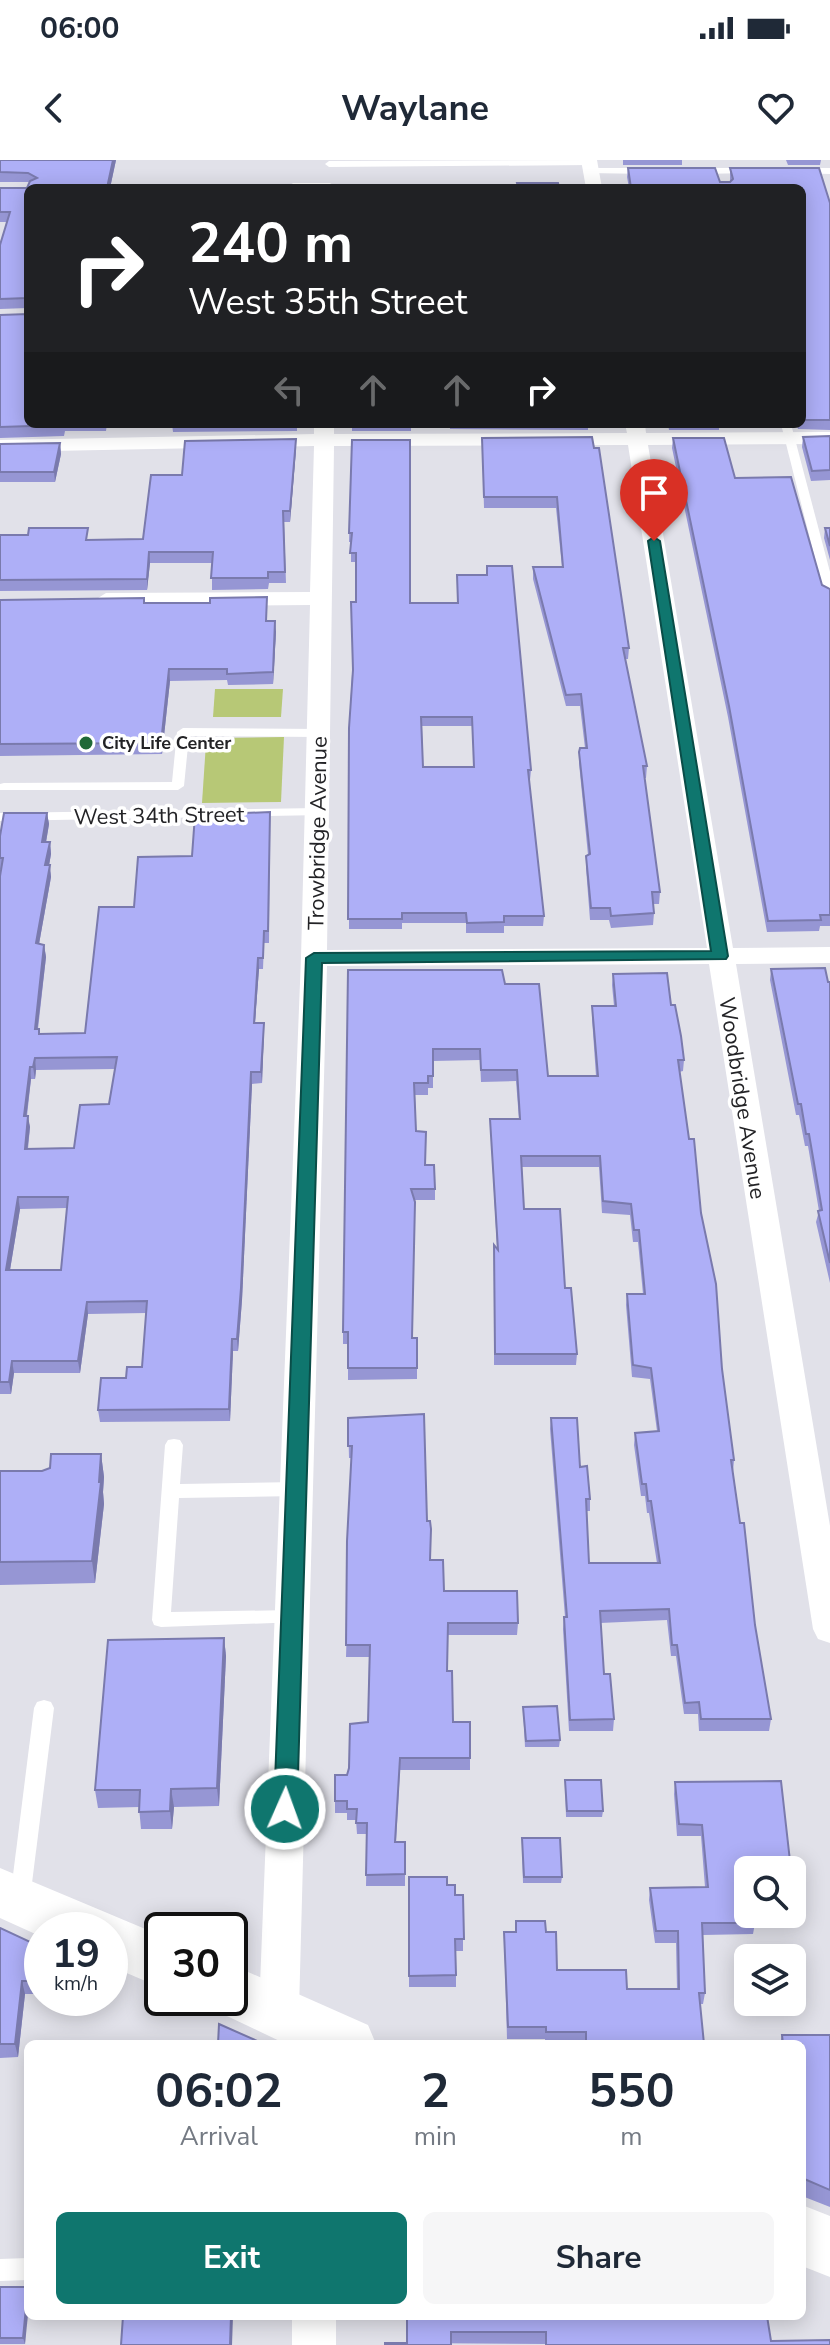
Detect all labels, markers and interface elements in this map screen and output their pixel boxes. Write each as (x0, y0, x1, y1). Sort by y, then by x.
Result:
text: 06:00 (40, 8, 119, 49)
text: Waylane (341, 84, 489, 133)
icon: back (32, 86, 76, 130)
icon: heart (754, 86, 798, 130)
text: 240 m (188, 205, 353, 282)
icon: right (56, 216, 160, 320)
text: West 35th Street (188, 278, 467, 327)
icon: left (267, 368, 311, 412)
icon: ahead (351, 368, 395, 412)
icon: ahead (435, 368, 479, 412)
icon: right (519, 368, 563, 412)
pin (620, 459, 688, 541)
icon: arrive (632, 471, 676, 515)
place label: City Life Center (102, 731, 231, 755)
marker: City Life Center (77, 734, 95, 752)
street label: Trowbridge Avenue (301, 736, 335, 930)
street label: West 34th Street (73, 800, 245, 832)
street label: Woodbridge Avenue (711, 995, 773, 1201)
position arrow (243, 1767, 327, 1851)
map controls (734, 1856, 806, 2016)
button: search (734, 1856, 806, 1928)
speed limit sign: 30 (144, 1912, 248, 2016)
text: 19 (52, 1927, 100, 1981)
button: layers (734, 1944, 806, 2016)
text: km/h (54, 1970, 98, 1997)
text: 06:02 (155, 2058, 282, 2124)
text: 2 (421, 2058, 450, 2124)
text: 550 (588, 2058, 675, 2124)
text: Arrival (180, 2119, 258, 2154)
text: min (414, 2119, 457, 2154)
text: m (620, 2119, 643, 2154)
button: Exit (56, 2212, 407, 2304)
button: Share (423, 2212, 774, 2304)

